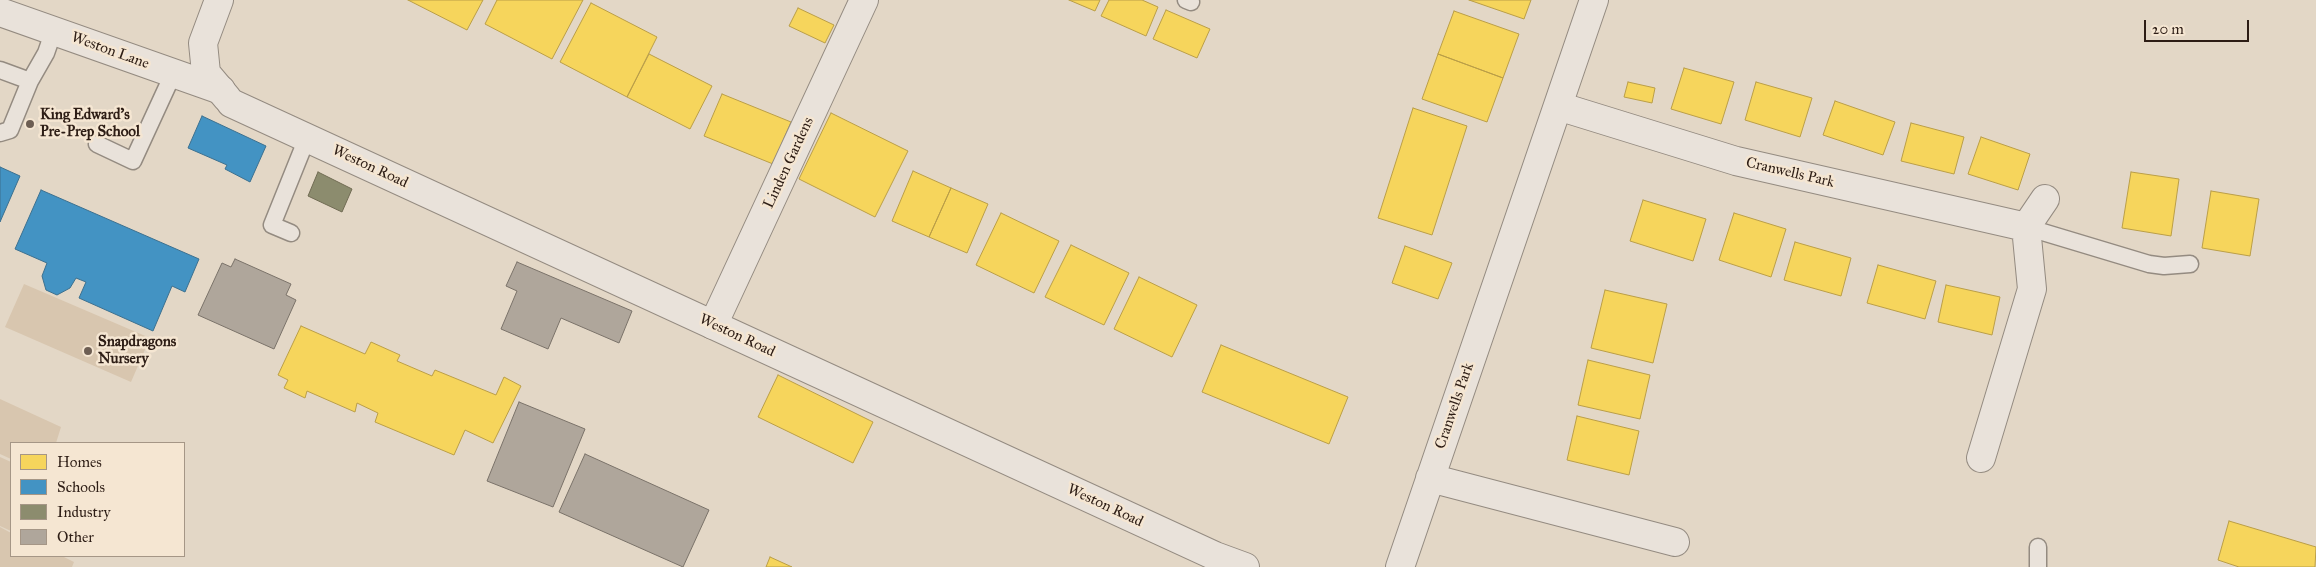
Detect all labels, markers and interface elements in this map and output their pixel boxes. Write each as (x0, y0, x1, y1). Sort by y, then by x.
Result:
scale bar (2146, 10, 2251, 42)
text: 20 m (2152, 20, 2184, 38)
street label: Weston Lane (69, 29, 151, 73)
place label: King Edward's Pre-Prep School (40, 106, 140, 141)
street label: Linden Gardens (760, 114, 818, 212)
marker: King Edward's Pre-Prep School (24, 118, 36, 130)
street label: Weston Road (329, 142, 411, 192)
street label: Cranwells Park (1744, 154, 1836, 192)
street label: Weston Road (696, 311, 778, 361)
place label: Snapdragons Nursery (98, 333, 176, 368)
marker: Snapdragons Nursery (82, 345, 94, 357)
street label: Cranwells Park (1432, 361, 1478, 451)
legend (10, 442, 185, 557)
text: Homes (57, 453, 102, 471)
text: Schools (57, 478, 105, 496)
street label: Weston Road (1064, 481, 1146, 531)
text: Industry (57, 503, 111, 521)
text: Other (57, 528, 94, 546)

